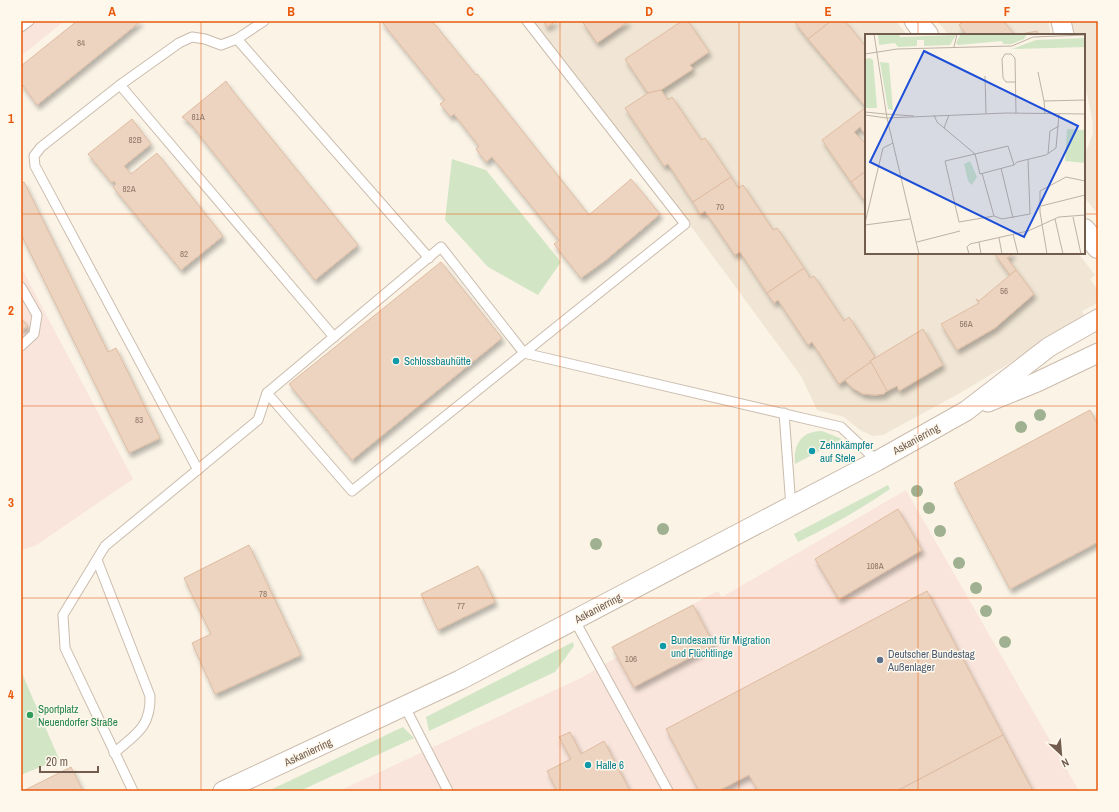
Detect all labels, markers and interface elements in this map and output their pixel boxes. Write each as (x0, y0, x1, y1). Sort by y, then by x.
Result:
text: A (108, 3, 116, 20)
text: B (287, 3, 295, 20)
text: C (466, 3, 474, 20)
text: D (645, 3, 653, 20)
text: E (824, 3, 832, 20)
text: F (1004, 3, 1011, 20)
inset map (865, 34, 1085, 254)
house number: 84 (77, 37, 85, 49)
text: 1 (8, 110, 14, 127)
house number: 81A (191, 111, 205, 123)
house number: 82B (128, 134, 142, 146)
house number: 82A (122, 183, 136, 195)
house number: 70 (716, 201, 724, 213)
house number: 82 (180, 248, 188, 260)
house number: 56 (1000, 285, 1008, 297)
text: 2 (8, 302, 14, 319)
house number: 56A (959, 318, 973, 330)
place label: Schlossbauhütte (404, 354, 471, 368)
marker: Schlossbauhütte (391, 356, 401, 366)
house number: 83 (135, 414, 143, 426)
street label: Askanierring (889, 420, 942, 458)
place label: Zehnkämpfer auf Stele (820, 438, 873, 465)
marker: Zehnkämpfer auf Stele (807, 446, 817, 456)
text: 3 (8, 494, 14, 511)
house number: 108A (866, 560, 884, 572)
house number: 78 (259, 588, 267, 600)
street label: Askanierring (571, 590, 624, 627)
house number: 77 (457, 600, 465, 612)
place label: Bundesamt für Migration und Flüchtlinge (671, 633, 770, 660)
marker: Bundesamt für Migration und Flüchtlinge (658, 641, 668, 651)
place label: Deutscher Bundestag Außenlager (887, 647, 975, 674)
house number: 106 (625, 653, 637, 665)
marker: Deutscher Bundestag Außenlager (875, 655, 885, 665)
text: 4 (8, 686, 14, 703)
place label: Sportplatz Neuendorfer Straße (38, 702, 118, 729)
marker: Sportplatz Neuendorfer Straße (25, 710, 35, 720)
north arrow (1041, 734, 1081, 774)
street label: Askanierring (281, 735, 334, 770)
scale bar (40, 748, 98, 774)
text: 20 m (46, 754, 68, 770)
text: N (1059, 755, 1071, 771)
place label: Halle 6 (596, 758, 624, 772)
marker: Halle 6 (583, 760, 593, 770)

